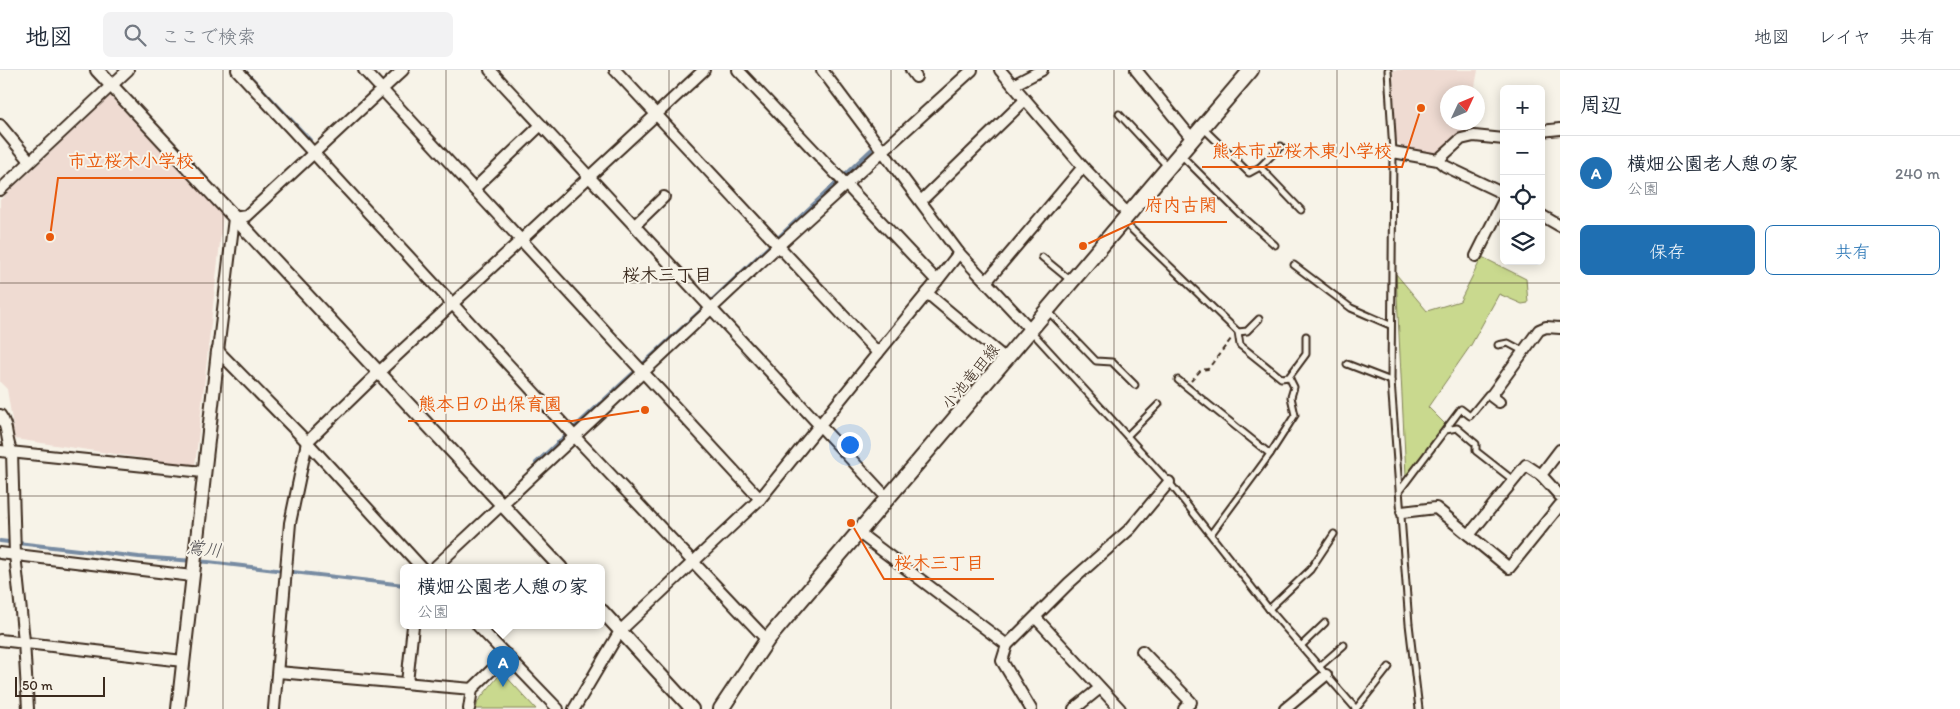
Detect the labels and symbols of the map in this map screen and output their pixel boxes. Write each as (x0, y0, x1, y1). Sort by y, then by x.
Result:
north arrow (1440, 85, 1485, 130)
callout: 熊本市立桜木東小学校 (1202, 134, 1402, 167)
text: 熊本市立桜木東小学校 (1212, 140, 1392, 162)
callout: 市立桜木小学校 (58, 145, 204, 178)
text: 市立桜木小学校 (68, 150, 194, 172)
callout: 府内古閑 (1135, 189, 1227, 222)
text: 府内古閑 (1145, 194, 1217, 216)
district label: 桜木三丁目 (622, 264, 712, 286)
street label: 小池竜田線 (937, 340, 1003, 413)
callout: 熊本日の出保育園 (408, 388, 572, 421)
text: 熊本日の出保育園 (418, 393, 562, 415)
your location (837, 432, 863, 458)
water label: 鴬川 (185, 536, 223, 562)
callout: 桜木三丁目 (884, 546, 994, 579)
text: 桜木三丁目 (894, 552, 984, 574)
pin: A (487, 646, 519, 687)
scale bar (15, 674, 105, 697)

